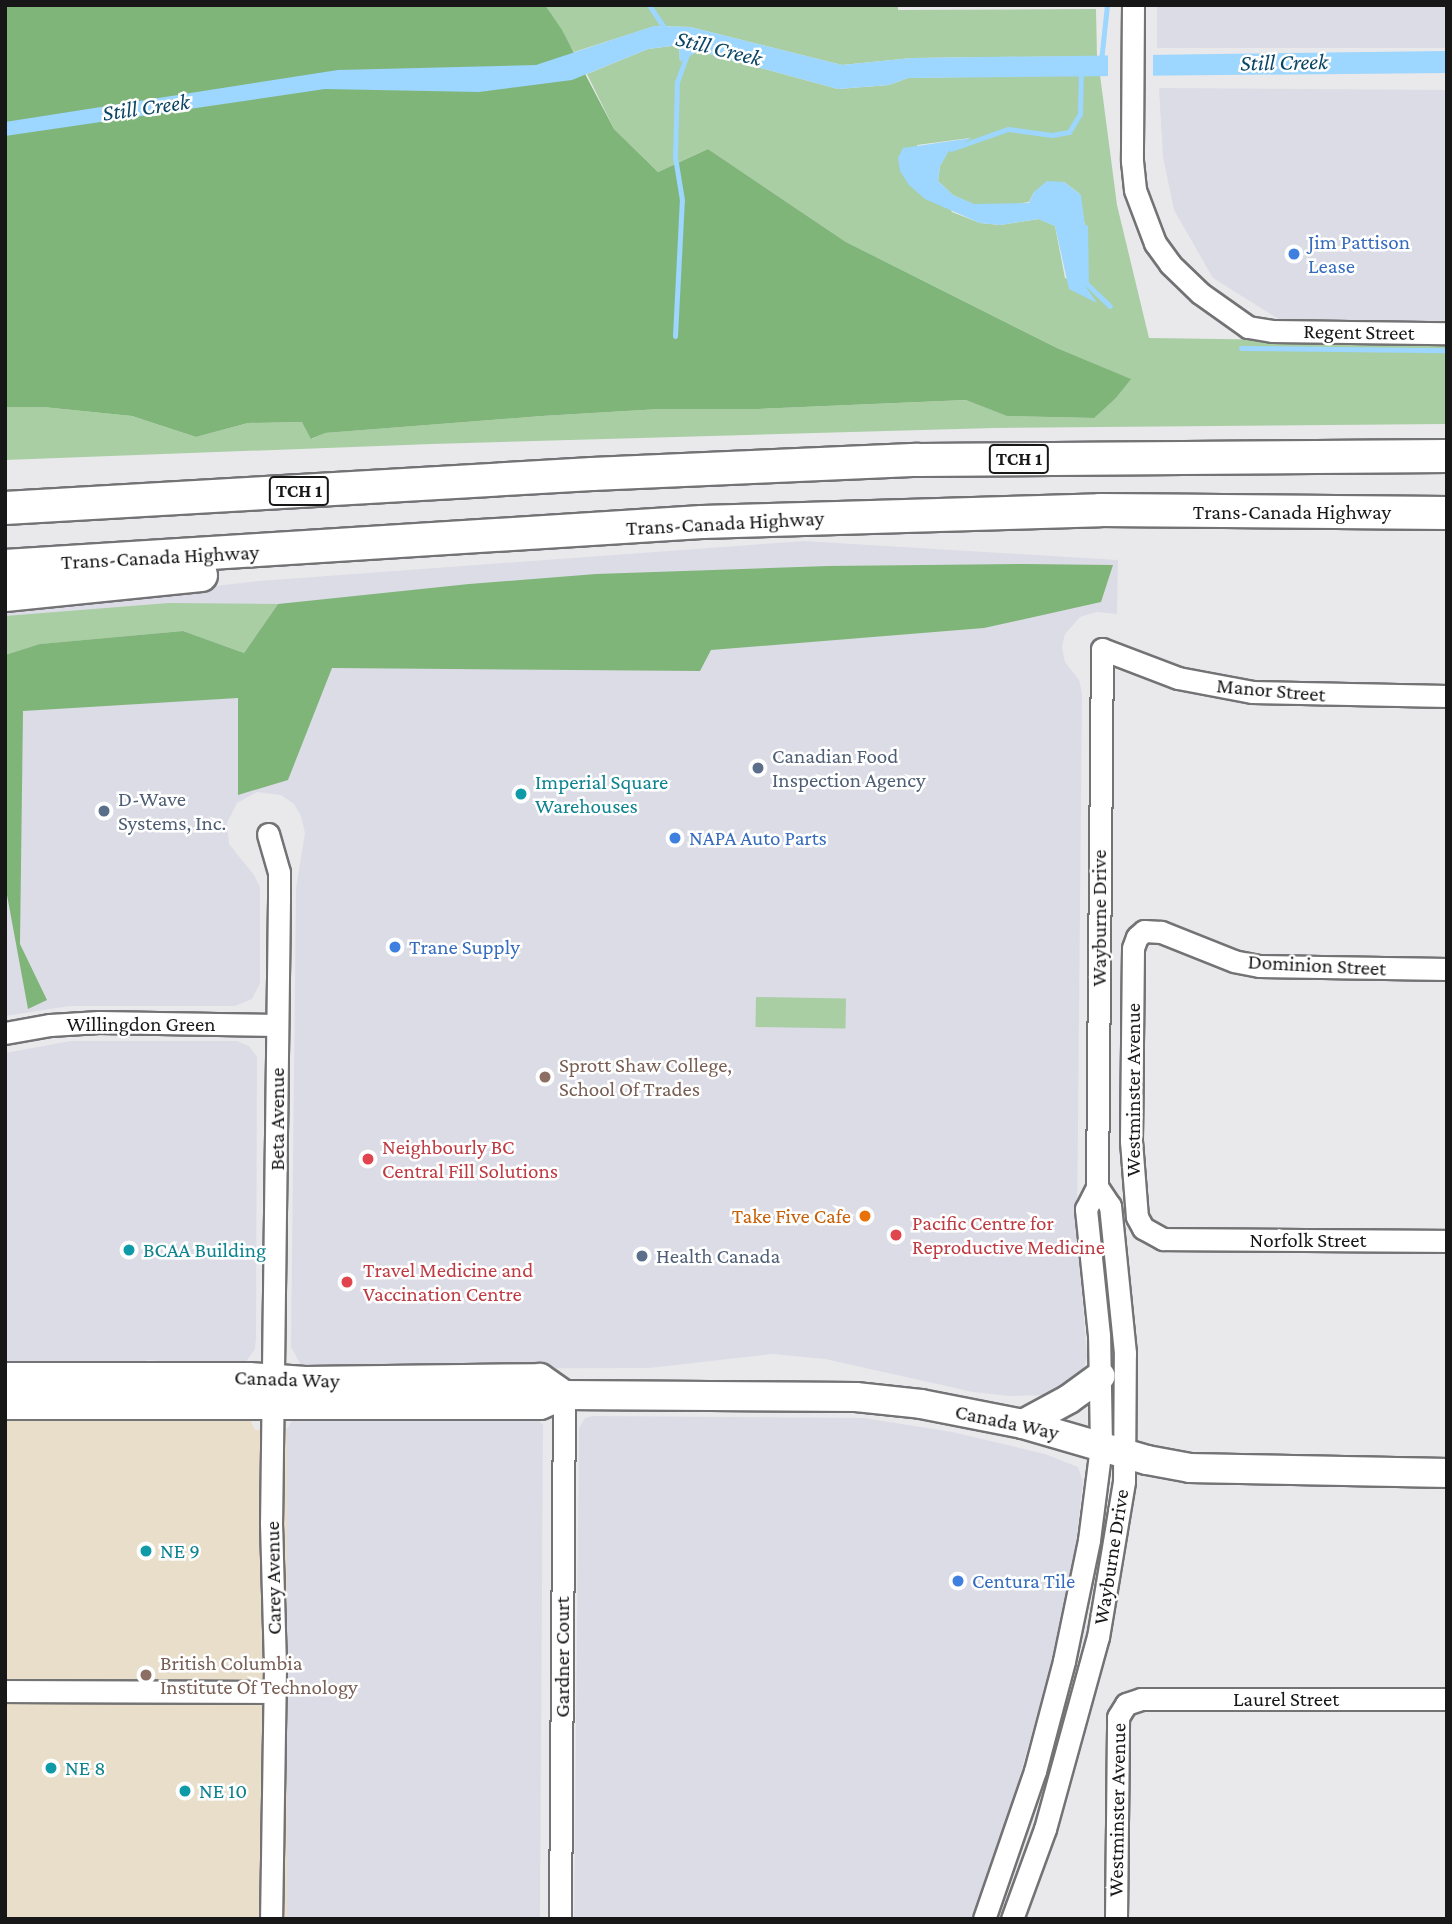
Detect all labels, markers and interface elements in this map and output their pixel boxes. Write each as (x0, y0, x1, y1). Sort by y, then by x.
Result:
water label: Still Creek (673, 24, 765, 72)
water label: Still Creek (1240, 47, 1328, 77)
water label: Still Creek (101, 87, 191, 127)
place label: Jim Pattison Lease (1308, 229, 1410, 279)
marker: Jim Pattison Lease (1286, 246, 1302, 262)
street label: Regent Street (1303, 318, 1415, 346)
road number: TCH 1 (988, 444, 1050, 474)
road number: TCH 1 (268, 476, 330, 506)
street label: Trans-Canada Highway (1193, 499, 1391, 525)
street label: Trans-Canada Highway (625, 505, 825, 541)
street label: Trans-Canada Highway (60, 539, 260, 575)
street label: Manor Street (1215, 673, 1327, 707)
place label: Canadian Food Inspection Agency (772, 743, 926, 793)
marker: Canadian Food Inspection Agency (750, 760, 766, 776)
place label: Imperial Square Warehouses (535, 769, 668, 819)
place label: D-Wave Systems, Inc. (118, 786, 226, 836)
marker: Imperial Square Warehouses (513, 786, 529, 802)
marker: D-Wave Systems, Inc. (96, 803, 112, 819)
place label: NAPA Auto Parts (689, 825, 827, 851)
marker: NAPA Auto Parts (667, 830, 683, 846)
street label: Wayburne Drive (1086, 849, 1112, 987)
place label: Trane Supply (409, 934, 520, 960)
marker: Trane Supply (387, 939, 403, 955)
street label: Dominion Street (1247, 949, 1387, 981)
street label: Westminster Avenue (1120, 1003, 1146, 1177)
street label: Willingdon Green (66, 1011, 216, 1037)
place label: Sprott Shaw College, School Of Trades (559, 1052, 732, 1102)
street label: Beta Avenue (264, 1067, 290, 1171)
marker: Sprott Shaw College, School Of Trades (537, 1069, 553, 1085)
place label: Neighbourly BC Central Fill Solutions (382, 1134, 558, 1184)
marker: Neighbourly BC Central Fill Solutions (360, 1151, 376, 1167)
place label: Take Five Cafe (732, 1203, 851, 1229)
marker: Take Five Cafe (857, 1208, 873, 1224)
place label: Pacific Centre for Reproductive Medicine (912, 1210, 1105, 1260)
marker: Pacific Centre for Reproductive Medicine (886, 1225, 906, 1245)
street label: Norfolk Street (1250, 1227, 1366, 1253)
place label: BCAA Building (143, 1237, 266, 1263)
marker: BCAA Building (121, 1242, 137, 1258)
place label: Health Canada (656, 1243, 780, 1269)
marker: Health Canada (634, 1248, 650, 1264)
place label: Travel Medicine and Vaccination Centre (363, 1257, 533, 1307)
marker: Travel Medicine and Vaccination Centre (337, 1272, 357, 1292)
street label: Canada Way (234, 1365, 340, 1393)
street label: Canada Way (953, 1399, 1061, 1445)
street label: Wayburne Drive (1088, 1487, 1134, 1627)
street label: Carey Avenue (259, 1521, 287, 1635)
place label: NE 9 (160, 1538, 200, 1564)
marker: NE 9 (138, 1543, 154, 1559)
place label: Centura Tile (972, 1568, 1075, 1594)
marker: Centura Tile (950, 1573, 966, 1589)
street label: Gardner Court (549, 1596, 575, 1718)
place label: British Columbia Institute Of Technology (160, 1650, 358, 1700)
marker: British Columbia Institute Of Technology (138, 1667, 154, 1683)
street label: Laurel Street (1233, 1686, 1339, 1712)
street label: Westminster Avenue (1103, 1723, 1131, 1897)
place label: NE 8 (65, 1755, 105, 1781)
marker: NE 8 (43, 1760, 59, 1776)
place label: NE 10 (199, 1778, 247, 1804)
marker: NE 10 (177, 1783, 193, 1799)

